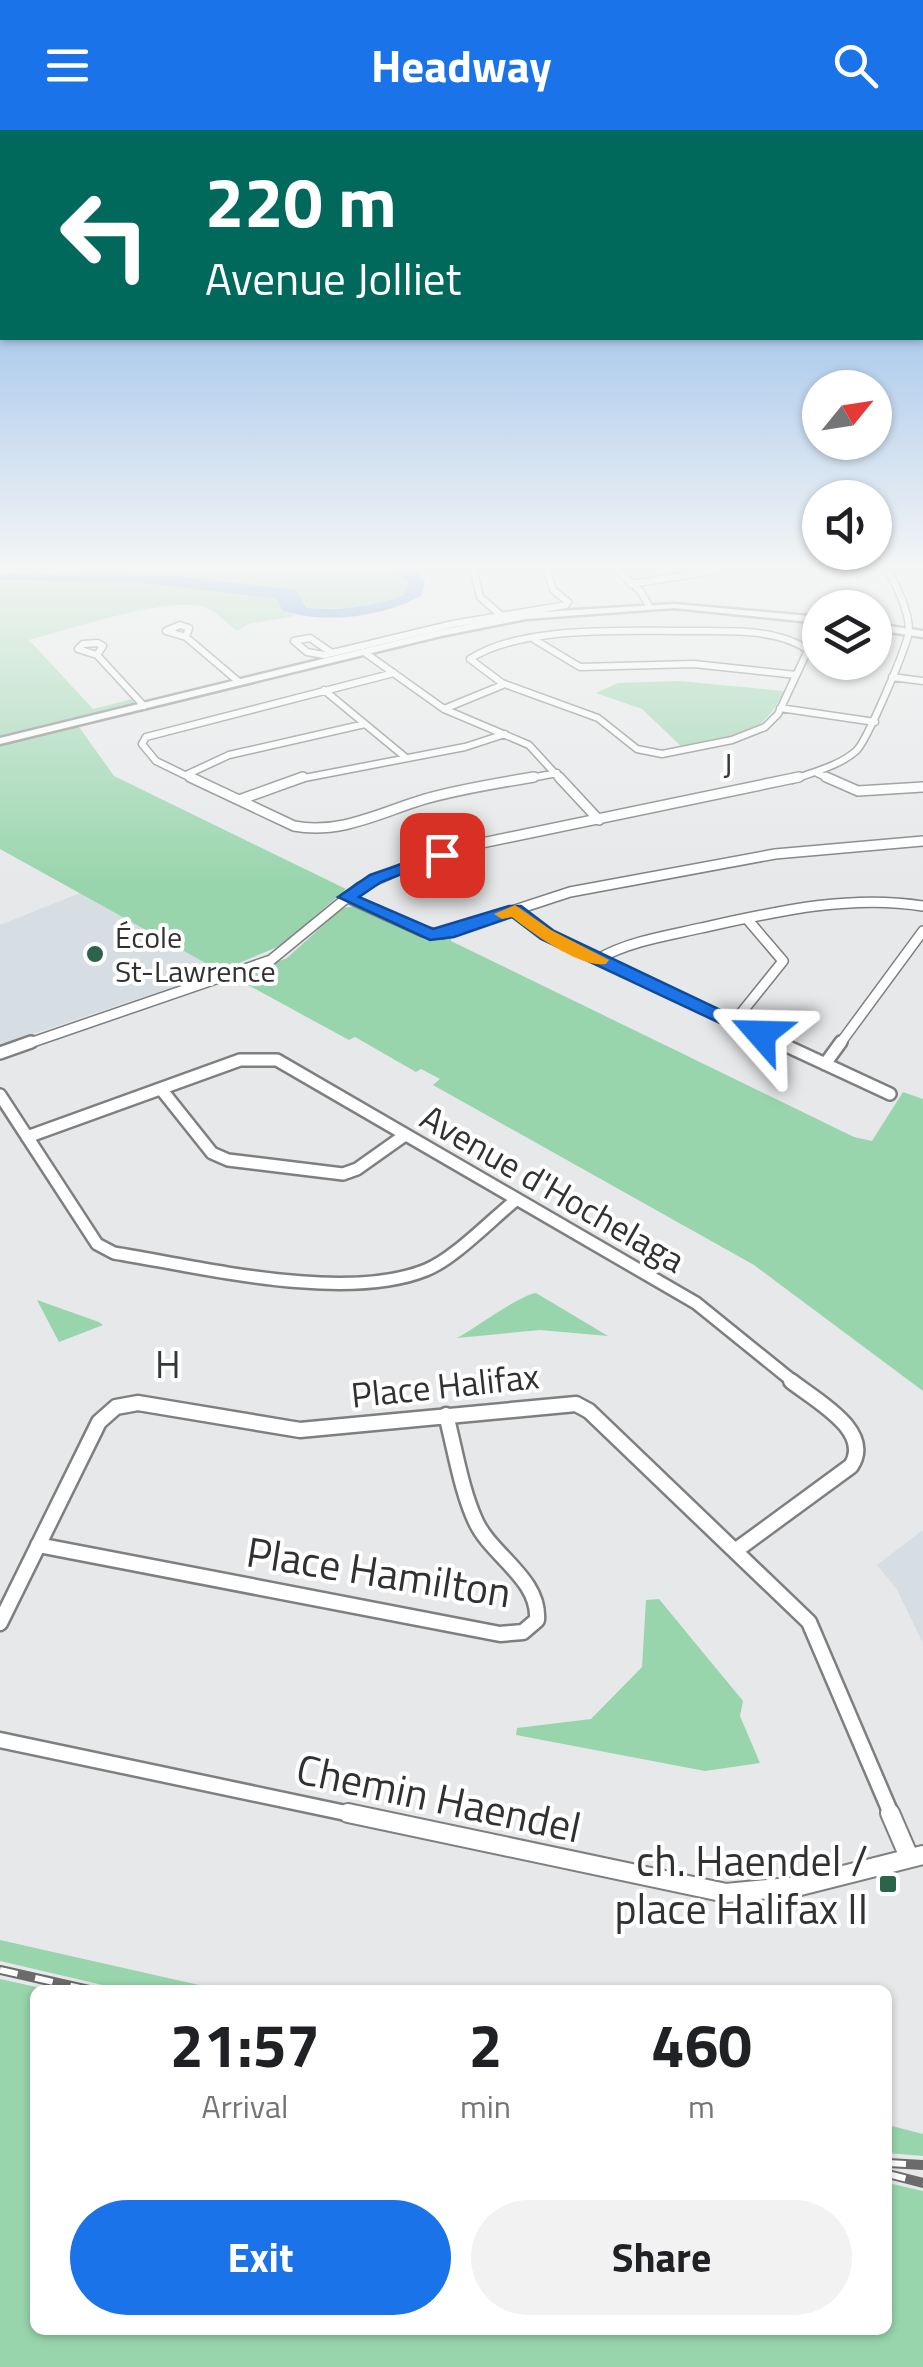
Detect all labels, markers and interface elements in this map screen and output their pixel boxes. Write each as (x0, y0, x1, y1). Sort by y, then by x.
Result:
text: Headway (371, 31, 552, 99)
icon: menu (40, 38, 95, 93)
icon: search (828, 38, 883, 93)
text: 220 m (205, 148, 397, 254)
icon: left (40, 170, 170, 300)
text: Avenue Jolliet (205, 244, 461, 312)
north arrow (802, 370, 892, 460)
map controls (802, 370, 892, 680)
button: sound (802, 480, 892, 570)
button: layers (802, 590, 892, 680)
district label: J (723, 740, 735, 788)
pin (400, 813, 485, 898)
icon: arrive (415, 828, 470, 883)
place label: École St-Lawrence (115, 914, 276, 994)
marker: École St-Lawrence (84, 943, 106, 965)
position arrow (709, 982, 813, 1086)
street label: Avenue d'Hochelaga (411, 1090, 695, 1286)
district label: H (155, 1335, 183, 1393)
street label: Place Halifax (348, 1348, 542, 1422)
street label: Place Hamilton (242, 1519, 516, 1623)
street label: Chemin Haendel (291, 1736, 587, 1858)
place label: ch. Haendel / place Halifax II (614, 1828, 868, 1940)
marker: ch. Haendel / place Halifax II (877, 1873, 899, 1895)
text: 21:57 (170, 1999, 320, 2090)
text: 2 (469, 1999, 502, 2090)
text: 460 (651, 1999, 752, 2090)
text: Arrival (202, 2082, 288, 2130)
text: min (460, 2082, 511, 2130)
text: m (688, 2082, 715, 2130)
button: Exit (70, 2200, 451, 2315)
button: Share (471, 2200, 852, 2315)

